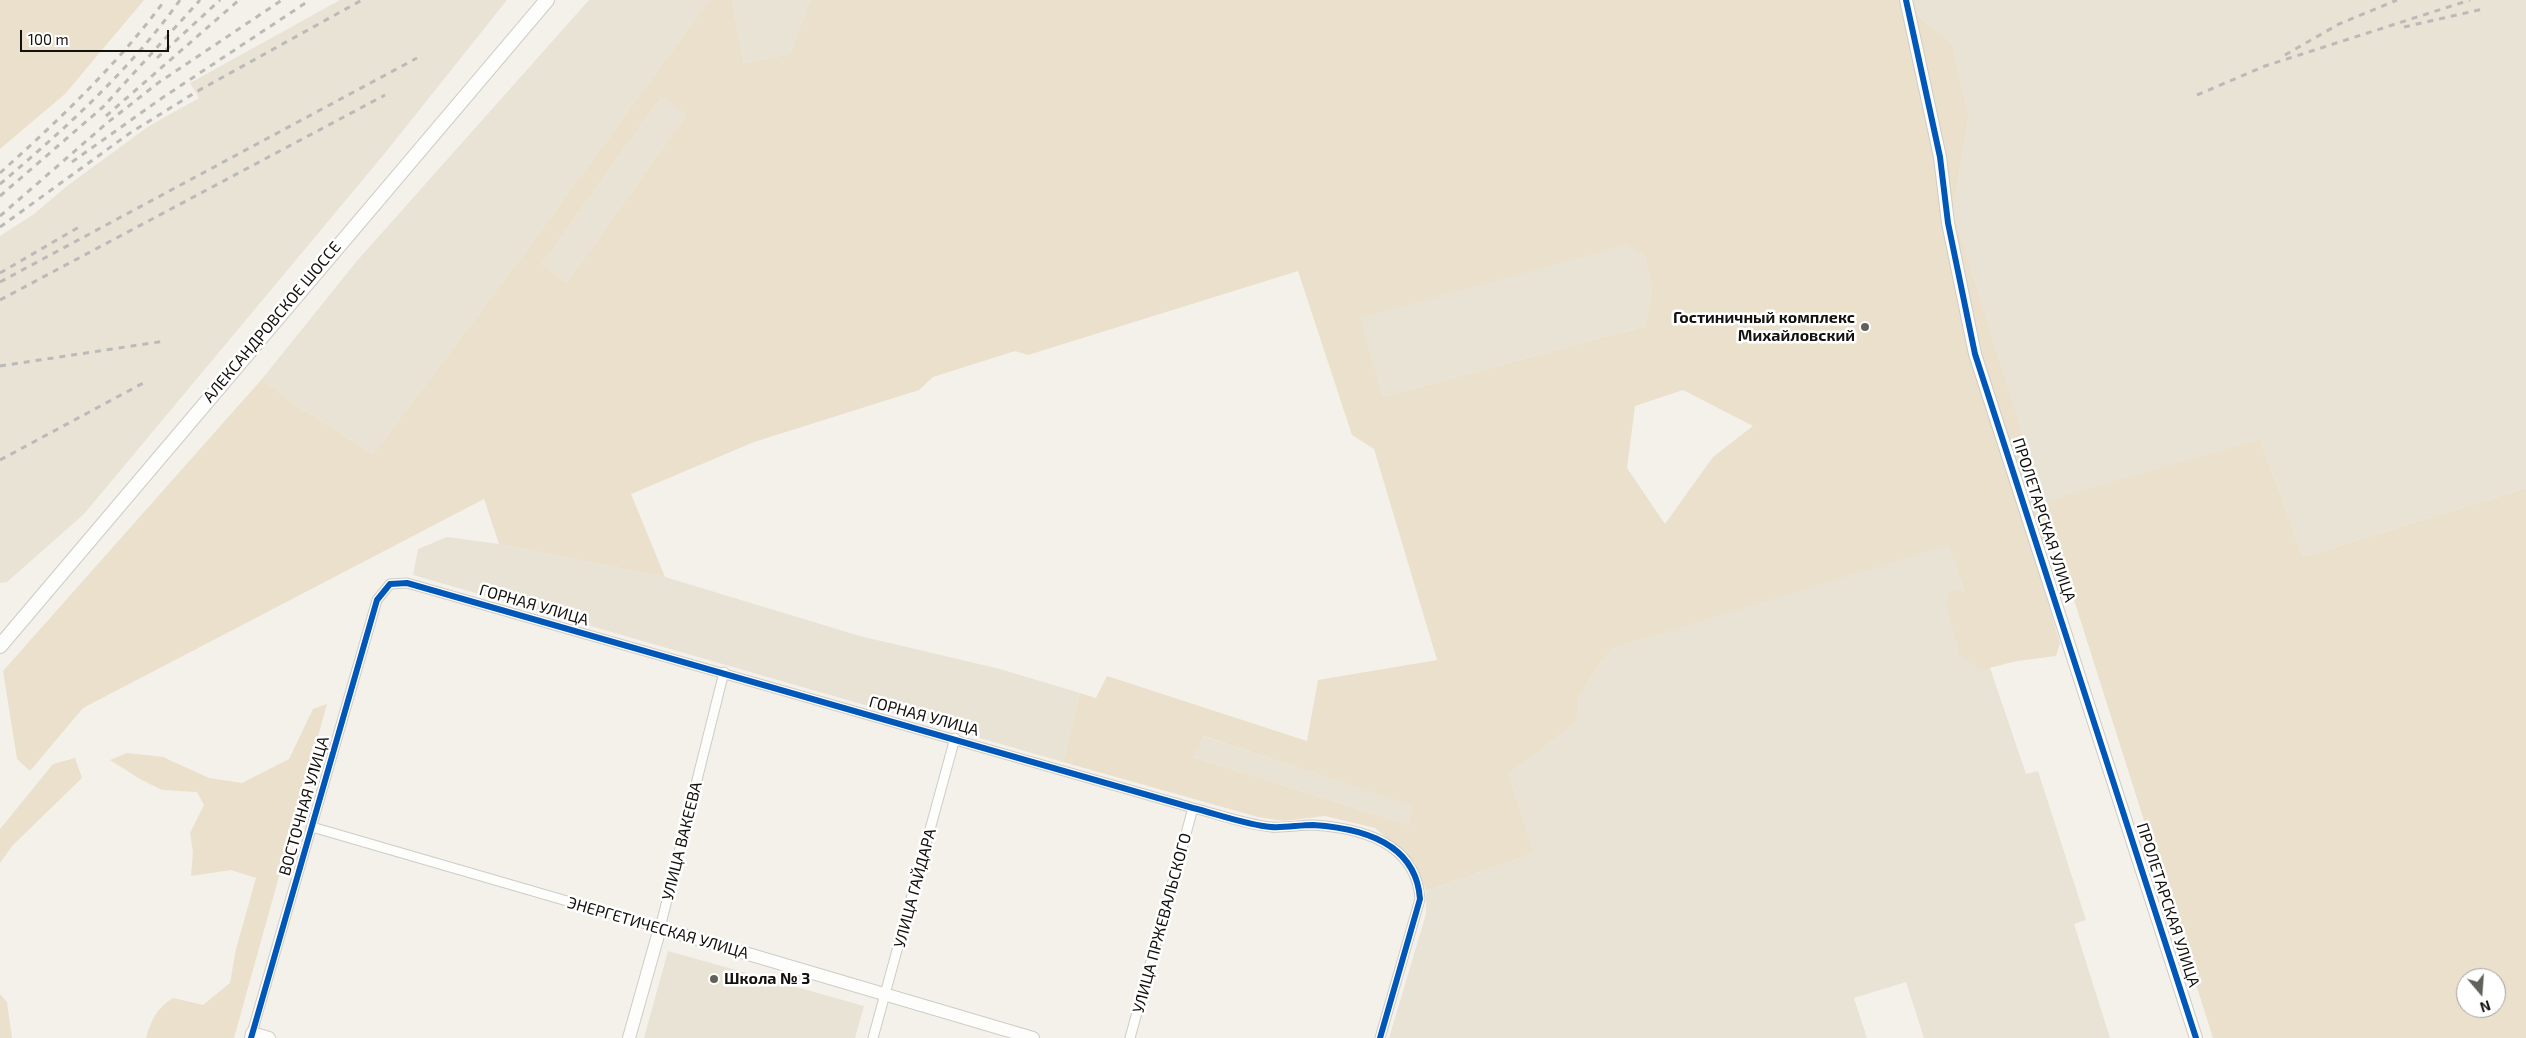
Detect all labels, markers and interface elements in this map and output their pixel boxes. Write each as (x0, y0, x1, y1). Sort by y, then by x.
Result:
scale bar (22, 20, 171, 52)
text: 100 m (28, 30, 69, 48)
street label: АЛЕКСАНДРОВСКОЕ ШОССЕ (199, 238, 345, 406)
place label: Гостиничный комплекс Михайловский (1673, 308, 1855, 346)
marker: Гостиничный комплекс Михайловский (1859, 321, 1871, 333)
street label: ПРОЛЕТАРСКАЯ УЛИЦА (2008, 435, 2080, 605)
street label: ГОРНАЯ УЛИЦА (477, 580, 591, 630)
street label: ГОРНАЯ УЛИЦА (867, 692, 981, 740)
street label: ВОСТОЧНАЯ УЛИЦА (275, 734, 333, 878)
street label: УЛИЦА ВАКЕЕВА (658, 780, 706, 902)
street label: ПРОЛЕТАРСКАЯ УЛИЦА (2132, 820, 2204, 990)
street label: УЛИЦА ГАЙДАРА (890, 826, 940, 950)
street label: УЛИЦА ПРЖЕВАЛЬСКОГО (1129, 831, 1195, 1015)
street label: ЭНЕРГЕТИЧЕСКАЯ УЛИЦА (565, 893, 751, 963)
north arrow (2456, 968, 2506, 1018)
place label: Школа № 3 (724, 969, 810, 989)
marker: Школа № 3 (708, 973, 720, 985)
text: N (2478, 997, 2493, 1016)

